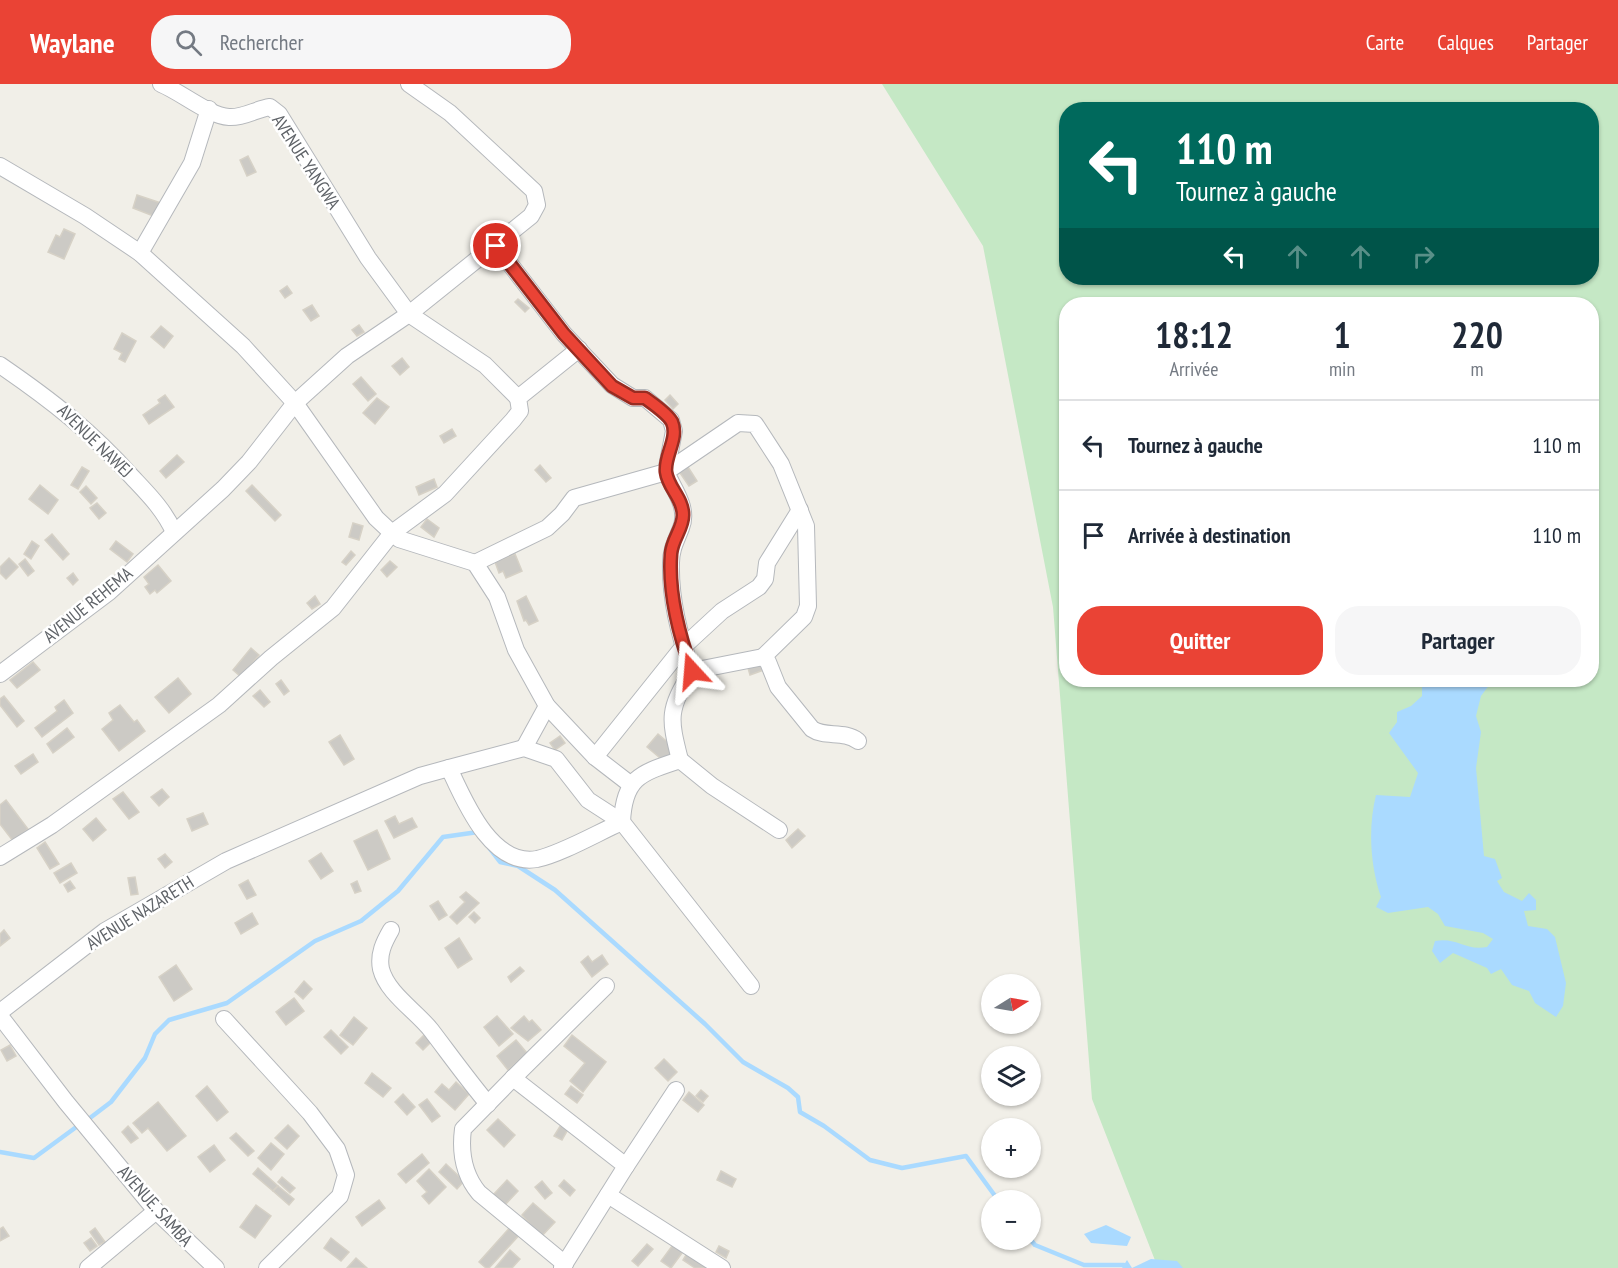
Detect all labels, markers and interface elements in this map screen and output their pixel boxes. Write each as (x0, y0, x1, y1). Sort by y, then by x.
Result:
search box (151, 15, 571, 69)
text: Waylane (30, 24, 115, 61)
icon: search (172, 26, 205, 59)
text: Rechercher (220, 28, 304, 56)
text: Carte (1366, 29, 1404, 56)
text: Calques (1437, 29, 1494, 56)
text: Partager (1527, 29, 1588, 56)
street label: AVENUE YANGWA (267, 110, 346, 214)
text: 110 m (1176, 121, 1273, 176)
icon: left (1077, 126, 1155, 204)
text: Tournez à gauche (1176, 174, 1337, 208)
pin (470, 220, 521, 271)
icon: arrive (479, 229, 512, 262)
icon: left (1218, 240, 1251, 273)
icon: ahead (1281, 240, 1314, 273)
icon: ahead (1344, 240, 1377, 273)
icon: right (1407, 240, 1440, 273)
text: 18:12 (1155, 311, 1233, 358)
text: 1 (1333, 311, 1351, 358)
text: 220 (1451, 311, 1503, 358)
text: Arrivée (1170, 356, 1218, 382)
text: min (1329, 356, 1355, 382)
text: m (1471, 356, 1484, 382)
street label: AVENUE NAWEJ (53, 399, 138, 482)
icon: left (1077, 429, 1110, 462)
text: Tournez à gauche (1128, 431, 1263, 459)
text: 110 m (1532, 431, 1581, 459)
icon: arrive (1077, 519, 1110, 552)
text: Arrivée à destination (1128, 521, 1291, 549)
text: 110 m (1532, 521, 1581, 549)
street label: AVENUE REHEMA (38, 561, 137, 648)
button: Quitter (1077, 606, 1323, 675)
button: Partager (1335, 606, 1581, 675)
position arrow (660, 639, 724, 703)
street label: AVENUE NAZARETH (82, 870, 198, 955)
north arrow (981, 974, 1041, 1034)
map controls (981, 974, 1041, 1250)
button: layers (981, 1046, 1041, 1106)
button: + (981, 1118, 1041, 1178)
street label: AVENUE. SAMBA (113, 1160, 198, 1251)
button: − (981, 1190, 1041, 1250)

